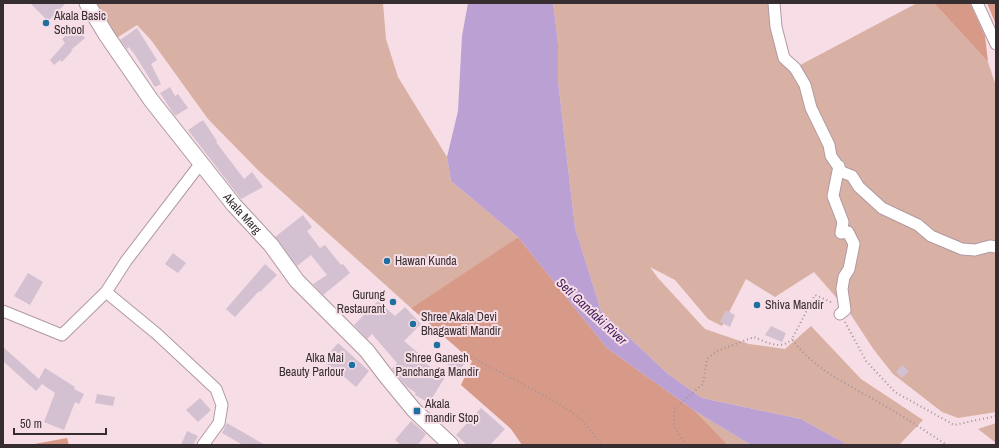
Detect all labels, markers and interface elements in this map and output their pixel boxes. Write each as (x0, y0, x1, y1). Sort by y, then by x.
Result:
place label: Akala Basic School (53, 8, 106, 38)
marker: Akala Basic School (41, 18, 51, 28)
street label: Akala Marg (219, 189, 265, 238)
place label: Hawan Kunda (395, 253, 457, 269)
marker: Hawan Kunda (382, 256, 392, 266)
water label: Seti Gandaki River (553, 274, 631, 349)
place label: Gurung Restaurant (337, 287, 386, 317)
marker: Gurung Restaurant (388, 297, 398, 307)
place label: Shiva Mandir (765, 297, 824, 313)
marker: Shiva Mandir (752, 300, 762, 310)
place label: Shree Akala Devi Bhagawati Mandir (421, 309, 502, 339)
marker: Shree Akala Devi Bhagawati Mandir (408, 319, 418, 329)
marker: Shree Ganesh Panchanga Mandir (432, 340, 442, 350)
place label: Alka Mai Beauty Parlour (279, 350, 345, 380)
place label: Shree Ganesh Panchanga Mandir (395, 350, 479, 380)
marker: Alka Mai Beauty Parlour (347, 360, 357, 370)
place label: Akala mandir Stop (424, 396, 479, 426)
marker: Akala mandir Stop (412, 406, 422, 416)
scale bar (14, 410, 106, 436)
text: 50 m (20, 416, 42, 432)

